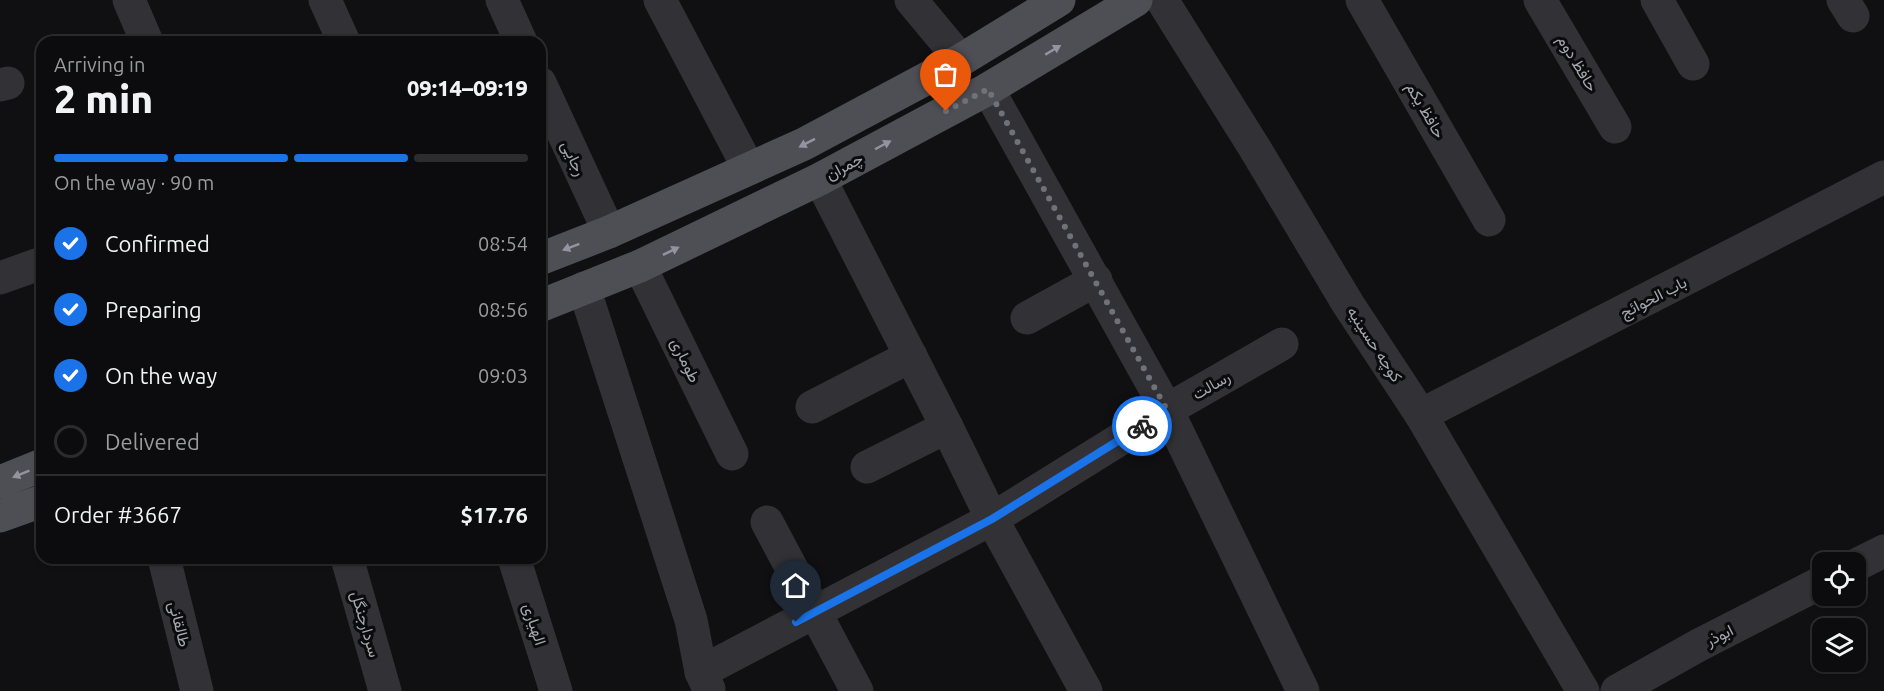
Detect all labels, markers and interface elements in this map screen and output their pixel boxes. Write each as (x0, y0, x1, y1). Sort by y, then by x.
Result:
street label: حافظ دوم (1553, 32, 1602, 96)
one-way arrow (1045, 44, 1061, 55)
pin (920, 49, 971, 111)
text: Arriving in (54, 53, 145, 76)
icon: bag (929, 58, 962, 91)
text: 09:14–09:19 (407, 75, 528, 100)
text: 2 min (54, 77, 153, 120)
street label: حافظ یکم (1401, 79, 1449, 142)
street label: رجایی (556, 138, 590, 179)
one-way arrow (799, 138, 816, 147)
one-way arrow (875, 140, 892, 150)
street label: چمران (822, 149, 867, 186)
text: On the way · 90 m (54, 171, 214, 194)
icon: check (54, 227, 87, 260)
text: Confirmed (105, 231, 210, 256)
text: 08:54 (478, 232, 528, 255)
one-way arrow (562, 242, 580, 252)
one-way arrow (663, 246, 680, 255)
street label: باب الحوائج (1617, 273, 1691, 324)
icon: check (54, 293, 87, 326)
text: Preparing (105, 297, 202, 322)
text: 08:56 (478, 298, 528, 321)
street label: کوچه حسینیه (1341, 303, 1406, 387)
street label: طوماری (666, 335, 704, 386)
icon: check (54, 359, 87, 392)
text: On the way (105, 363, 217, 388)
text: 09:03 (478, 364, 528, 387)
street label: رسالت (1189, 367, 1234, 405)
courier (1112, 396, 1172, 456)
icon: bike (1126, 410, 1159, 443)
text: Delivered (105, 429, 200, 454)
one-way arrow (12, 470, 30, 479)
text: Order #3667 (54, 502, 182, 527)
text: $17.76 (461, 502, 528, 527)
map controls (1812, 552, 1866, 672)
button: locate (1812, 552, 1866, 606)
pin (770, 560, 821, 622)
icon: home (779, 569, 812, 602)
street label: سردارجنگل (346, 589, 384, 660)
street label: طالقانی (164, 599, 194, 649)
street label: الهیاری (518, 601, 550, 648)
button: layers (1812, 618, 1866, 672)
street label: ابوذر (1701, 620, 1737, 652)

